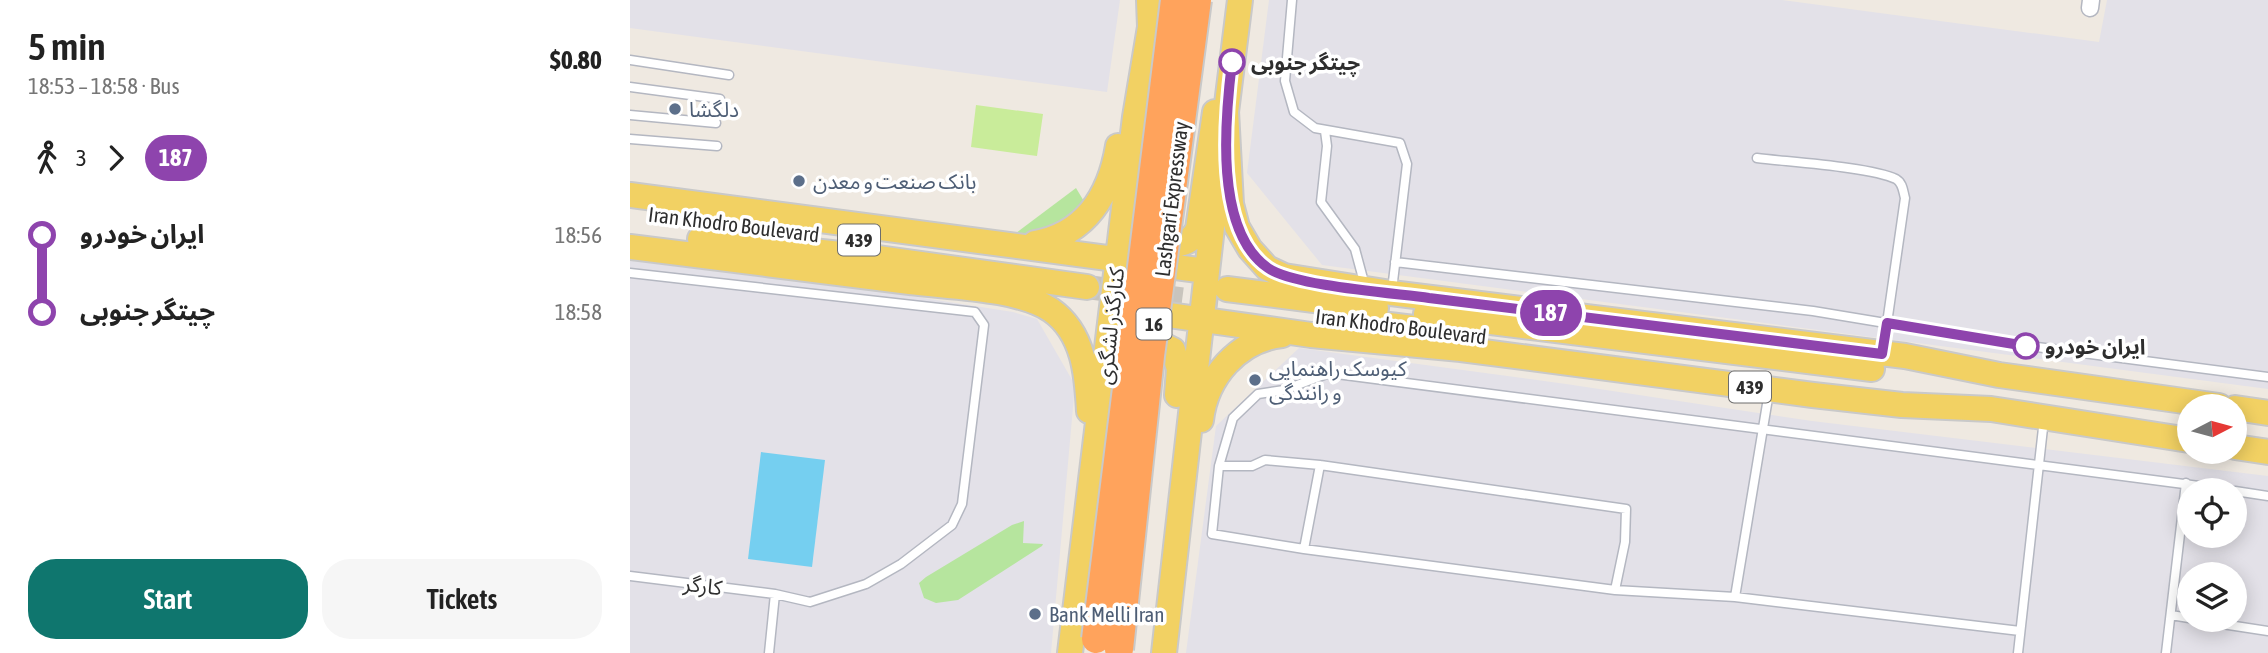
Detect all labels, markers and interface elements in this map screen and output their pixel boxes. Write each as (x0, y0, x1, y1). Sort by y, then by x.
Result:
text: 5 min (28, 25, 106, 68)
text: $0.80 (550, 45, 602, 75)
marker: چیتگر جنوبی (1219, 49, 1245, 75)
place label: چیتگر جنوبی (1251, 50, 1360, 77)
text: 18:53 – 18:58 · Bus (28, 73, 180, 99)
place label: دلگشا (689, 97, 739, 121)
marker: دلگشا (667, 101, 683, 117)
street label: Lashgari Expressway (1150, 120, 1192, 278)
icon: walk (28, 139, 66, 177)
icon: forward (97, 139, 135, 177)
text: 187 (159, 144, 193, 171)
text: 3 (76, 145, 87, 171)
place label: بانک صنعت و معدن (813, 169, 976, 194)
marker: بانک صنعت و معدن (791, 173, 807, 189)
street label: Iran Khodro Boulevard (647, 202, 821, 246)
text: ایران خودرو (80, 219, 204, 249)
text: 18:56 (555, 222, 602, 248)
road number: 439 (838, 224, 880, 256)
street label: کنارگذر لشگری (1092, 266, 1129, 386)
line badge: 187 (1511, 290, 1591, 336)
text: چیتگر جنوبی (80, 296, 215, 326)
text: 18:58 (555, 299, 602, 325)
text: 187 (1534, 299, 1568, 326)
street label: Iran Khodro Boulevard (1314, 304, 1488, 348)
road number: 16 (1136, 308, 1172, 340)
marker: ایران خودرو (2013, 333, 2039, 359)
place label: ایران خودرو (2045, 334, 2146, 359)
place label: کیوسک راهنمایی و رانندگی (1269, 356, 1407, 405)
marker: کیوسک راهنمایی و رانندگی (1247, 372, 1263, 388)
road number: 439 (1729, 372, 1771, 402)
north arrow (2177, 394, 2247, 464)
map controls (2177, 394, 2247, 632)
button: locate (2177, 478, 2247, 548)
button: Start (28, 559, 308, 639)
button: Tickets (322, 559, 602, 639)
button: layers (2177, 562, 2247, 632)
street label: کارگر (681, 571, 724, 600)
place label: Bank Melli Iran (1049, 602, 1165, 626)
marker: Bank Melli Iran (1027, 606, 1043, 622)

